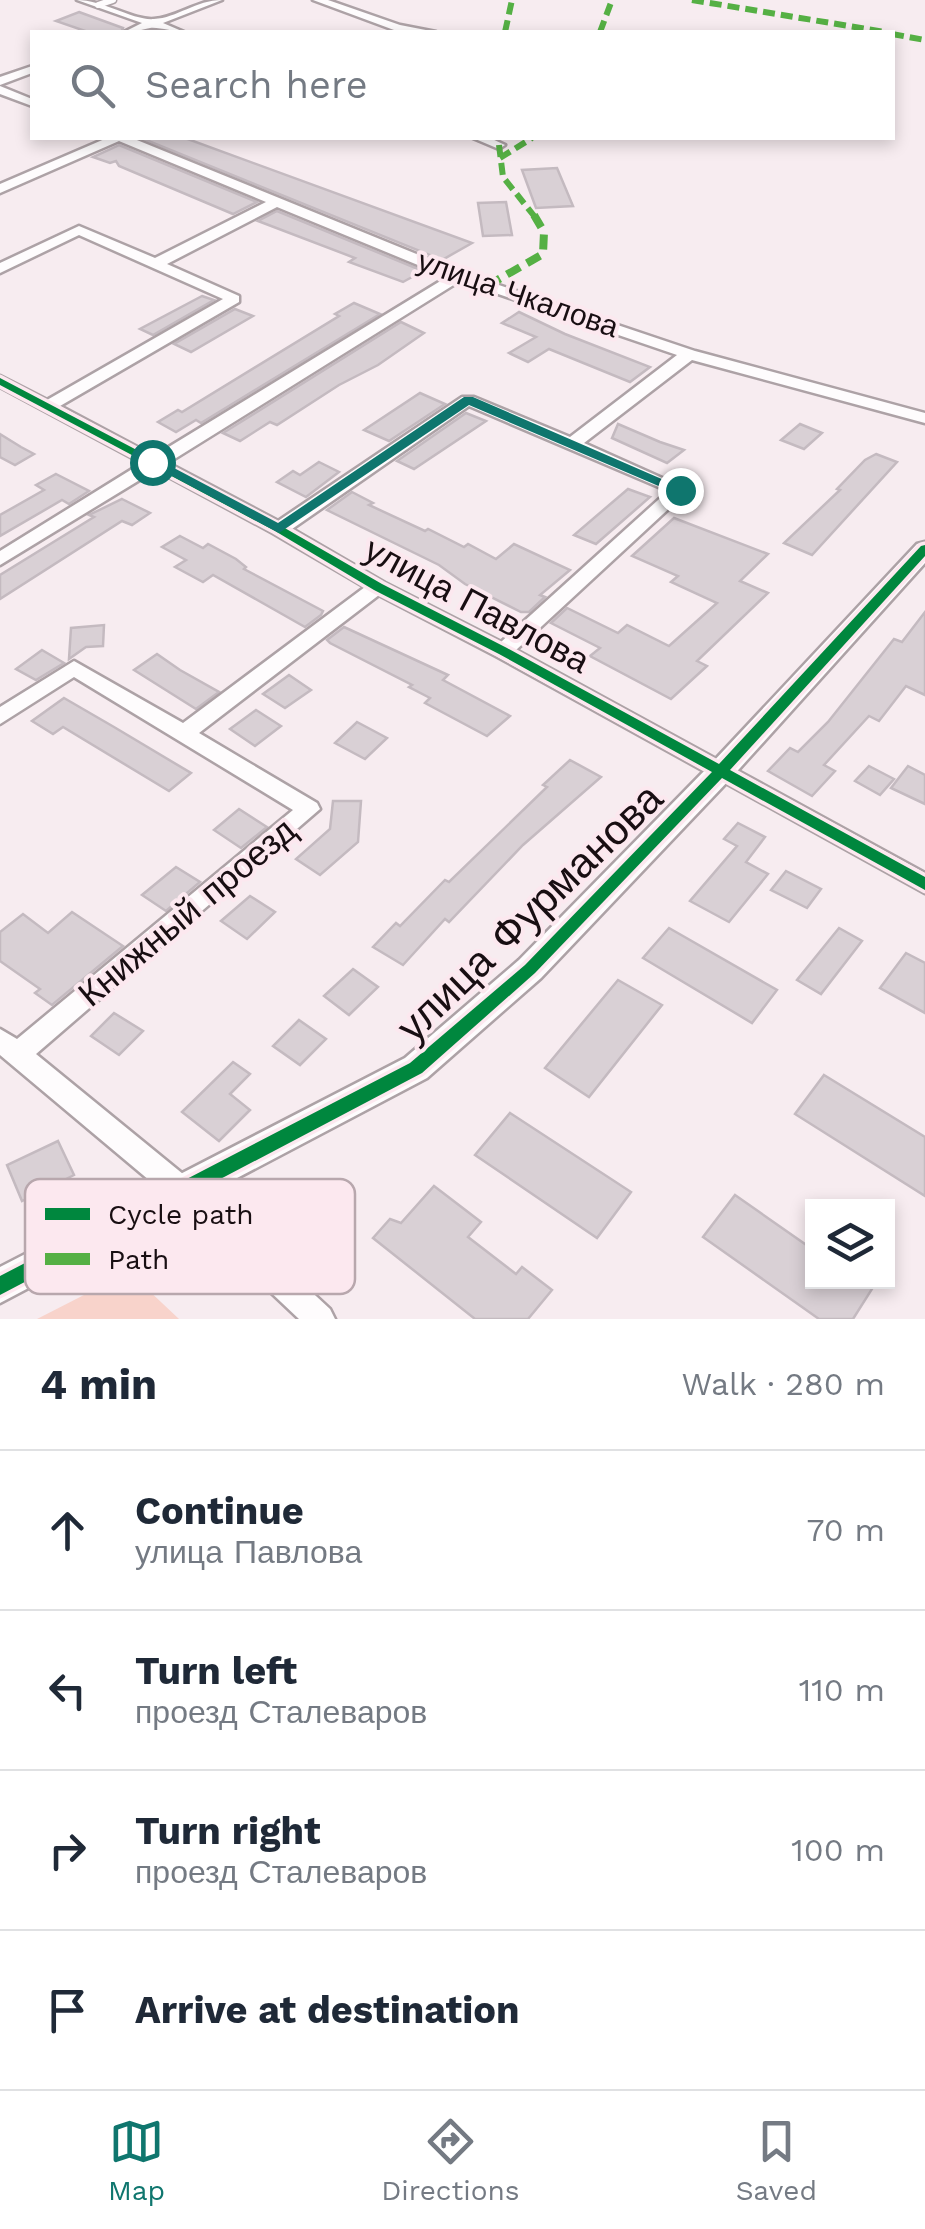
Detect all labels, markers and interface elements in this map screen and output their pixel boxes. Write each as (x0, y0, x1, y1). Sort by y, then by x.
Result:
search box (30, 30, 895, 140)
icon: search (65, 58, 120, 113)
text: Search here (145, 63, 368, 107)
street label: улица Чкалова (413, 243, 623, 344)
route start (130, 440, 176, 486)
route end (658, 468, 704, 514)
street label: улица Павлова (357, 528, 597, 682)
street label: улица Фурманова (387, 773, 673, 1051)
street label: Книжный проезд (70, 809, 304, 1015)
legend (25, 1179, 355, 1294)
text: Cycle path (108, 1198, 254, 1231)
map controls (805, 1199, 895, 1289)
button: layers (805, 1199, 895, 1289)
text: Path (108, 1243, 169, 1276)
text: 4 min (40, 1360, 157, 1409)
text: Walk · 280 m (681, 1365, 885, 1403)
text: Continue (135, 1489, 304, 1533)
icon: ahead (40, 1503, 95, 1558)
text: 70 m (806, 1511, 885, 1549)
text: улица Павлова (135, 1533, 362, 1571)
text: Turn left (135, 1649, 297, 1693)
icon: left (40, 1663, 95, 1718)
text: 110 m (799, 1671, 885, 1709)
text: проезд Сталеваров (135, 1693, 427, 1731)
text: Turn right (135, 1809, 321, 1853)
icon: right (40, 1823, 95, 1878)
text: 100 m (791, 1831, 885, 1869)
text: проезд Сталеваров (135, 1853, 427, 1891)
icon: arrive (40, 1983, 95, 2038)
text: Arrive at destination (135, 1988, 520, 2032)
tab: Map (108, 2114, 165, 2207)
tab: Directions (381, 2114, 520, 2207)
tab: Saved (736, 2114, 817, 2207)

